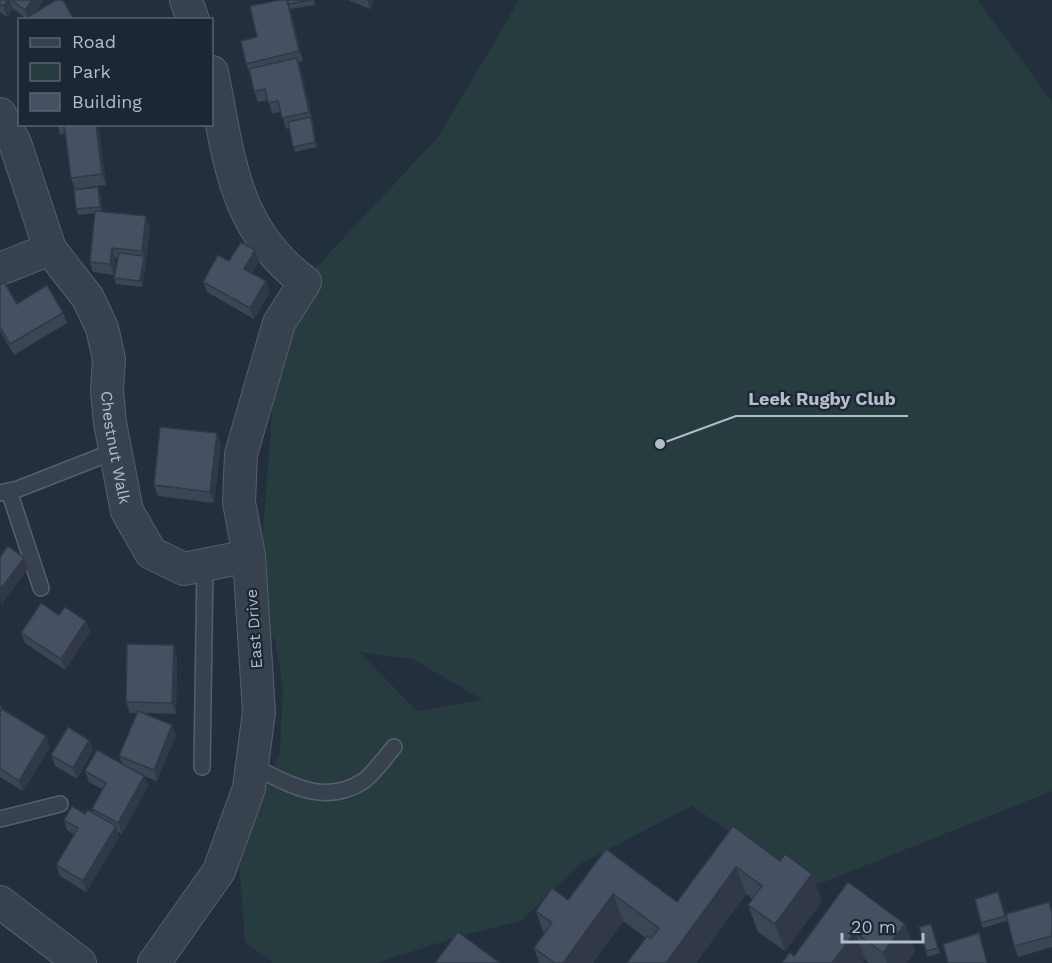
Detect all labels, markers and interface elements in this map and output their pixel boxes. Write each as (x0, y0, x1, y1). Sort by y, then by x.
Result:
legend (18, 18, 213, 126)
text: Road (72, 31, 116, 52)
text: Park (72, 61, 111, 82)
text: Building (72, 91, 142, 112)
callout: Leek Rugby Club (736, 380, 908, 416)
text: Leek Rugby Club (748, 388, 896, 409)
street label: Chestnut Walk (98, 390, 135, 506)
street label: East Drive (242, 589, 266, 669)
scale bar (842, 906, 923, 944)
text: 20 m (851, 916, 896, 937)

